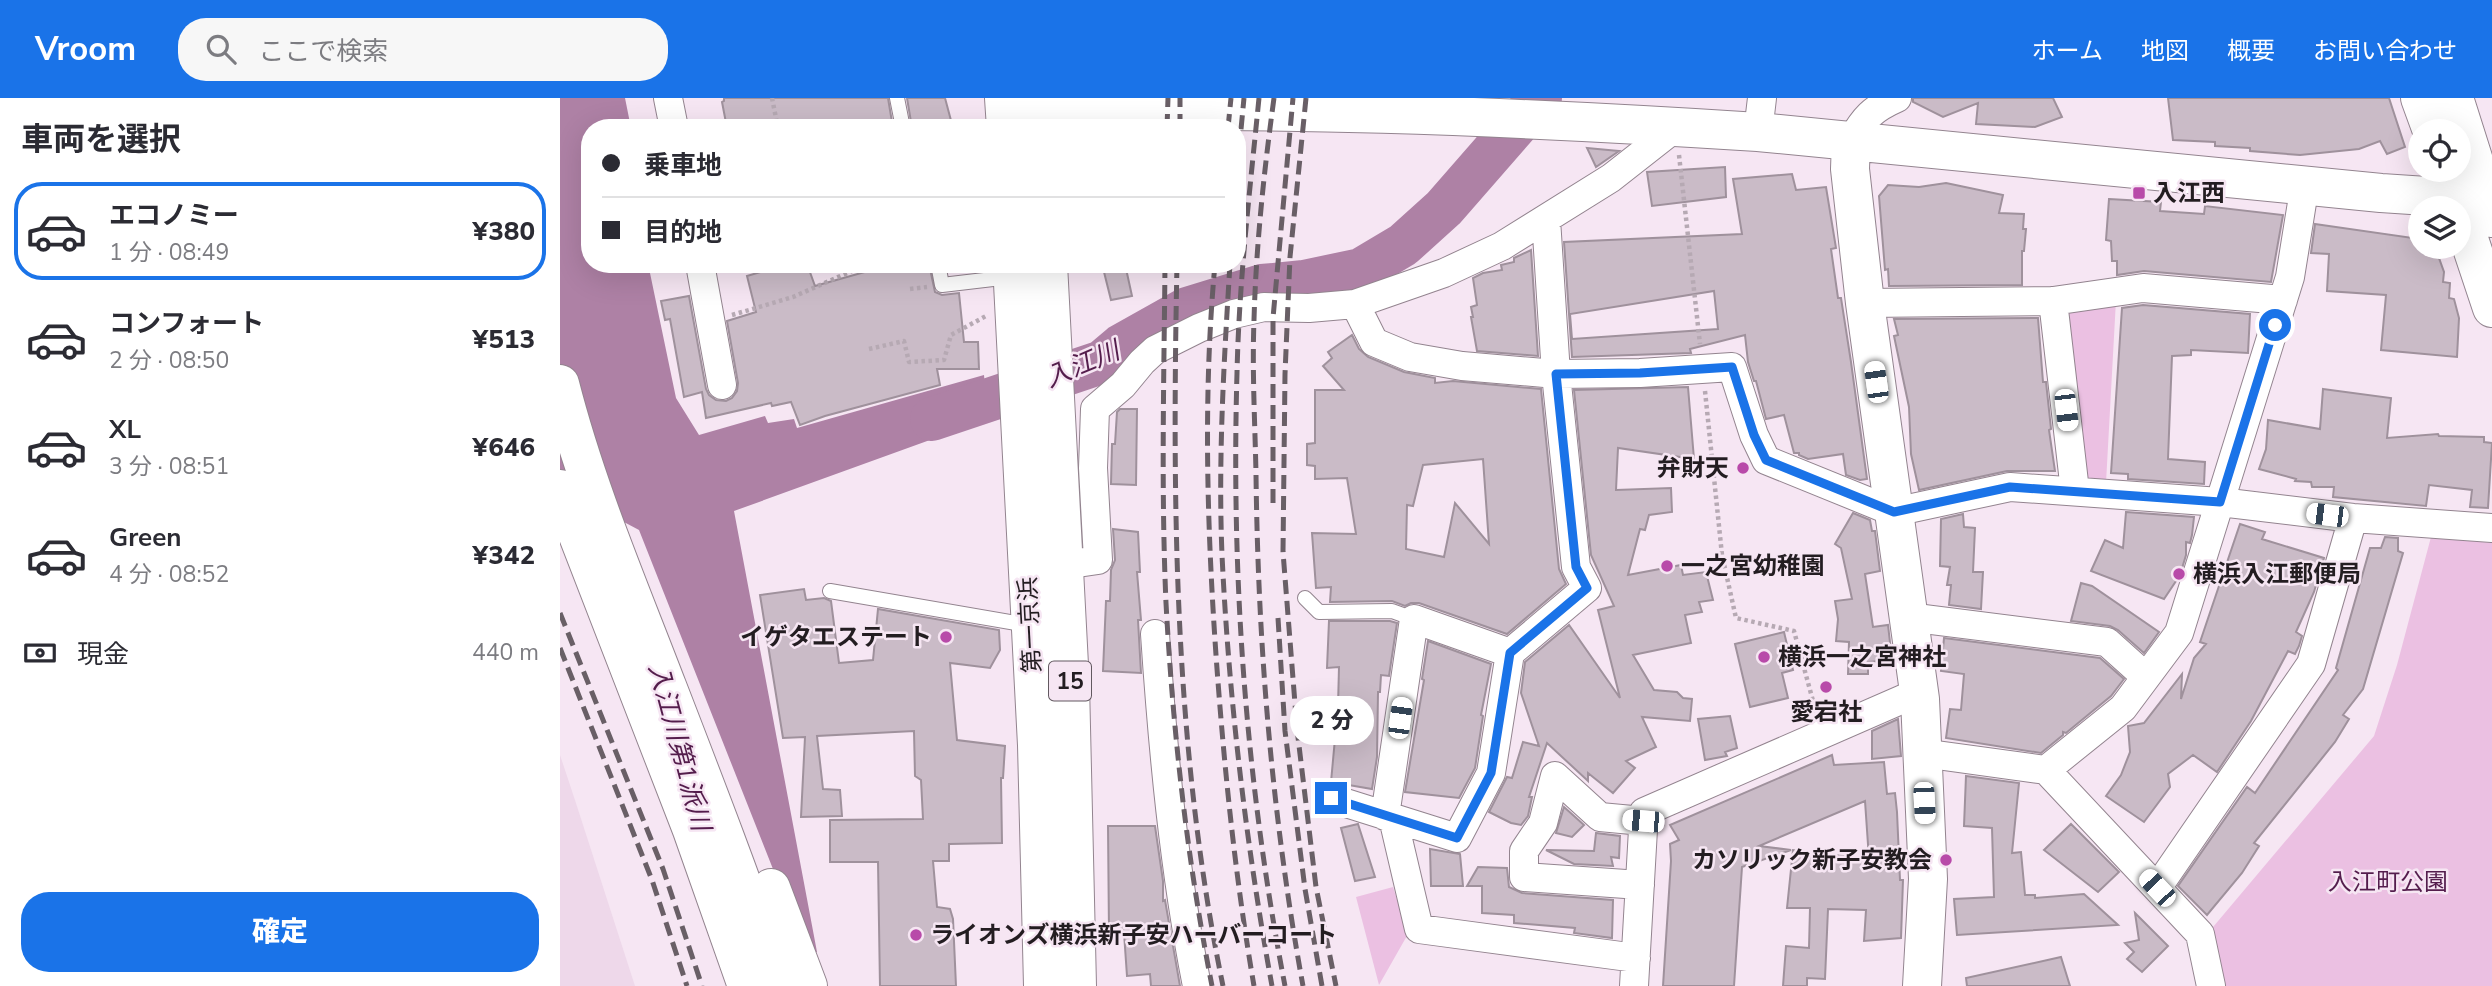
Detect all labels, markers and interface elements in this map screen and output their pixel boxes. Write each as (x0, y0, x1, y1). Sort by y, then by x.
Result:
search box (178, 18, 668, 81)
text: Vroom (35, 27, 136, 72)
icon: search (202, 30, 240, 68)
text: ここで検索 (258, 34, 388, 69)
text: ホーム (2032, 35, 2103, 67)
text: 地図 (2141, 35, 2189, 67)
text: 概要 (2227, 35, 2275, 67)
text: お問い合わせ (2313, 35, 2457, 67)
text: 車両を選択 (21, 118, 181, 161)
map controls (2408, 119, 2471, 259)
button: locate (2408, 119, 2471, 182)
text: 乗車地 (644, 148, 722, 183)
place label: 入江西 (2153, 177, 2225, 209)
marker: 入江西 (2131, 185, 2147, 201)
button: layers (2408, 196, 2471, 259)
text: エコノミー (109, 198, 239, 233)
icon: car (25, 200, 88, 263)
text: ¥380 (473, 214, 535, 249)
text: 目的地 (644, 215, 722, 250)
text: 1 分 · 08:49 (109, 237, 229, 268)
text: コンフォート (109, 306, 264, 341)
icon: car (25, 308, 88, 371)
route start (2259, 309, 2291, 341)
text: ¥513 (473, 322, 535, 357)
water label: 入江川 (1039, 332, 1128, 396)
text: 2 分 · 08:50 (109, 345, 229, 376)
car (1863, 360, 1890, 404)
car (2054, 388, 2079, 432)
text: XL (109, 412, 141, 447)
icon: car (25, 416, 88, 479)
text: ¥646 (473, 430, 535, 465)
text: 3 分 · 08:51 (109, 451, 229, 482)
place label: 弁財天 (1657, 452, 1729, 484)
marker: 弁財天 (1735, 460, 1751, 476)
car (2305, 502, 2350, 528)
text: Green (109, 520, 182, 555)
icon: car (25, 524, 88, 587)
text: ¥342 (473, 538, 535, 573)
place label: 一之宮幼稚園 (1681, 550, 1825, 582)
marker: 一之宮幼稚園 (1659, 558, 1675, 574)
place label: 横浜入江郵便局 (2193, 558, 2361, 590)
text: 4 分 · 08:52 (109, 559, 229, 590)
marker: 横浜入江郵便局 (2171, 566, 2187, 582)
street label: 第一京浜 (1012, 576, 1048, 674)
place label: イゲタエステート (740, 621, 932, 653)
marker: イゲタエステート (938, 629, 954, 645)
icon: cash (21, 634, 59, 672)
text: 現金 (77, 637, 129, 672)
text: 440 m (472, 637, 539, 668)
place label: 横浜一之宮神社 (1778, 641, 1946, 673)
marker: 横浜一之宮神社 (1756, 649, 1772, 665)
water label: 入江川第1派川 (640, 660, 719, 837)
road number: 15 (1049, 662, 1091, 701)
marker: 愛宕社 (1818, 679, 1834, 695)
callout: 2 分 (1289, 696, 1373, 746)
car (1387, 696, 1414, 740)
place label: 愛宕社 (1790, 696, 1862, 728)
text: 2 分 (1310, 705, 1354, 736)
car (1913, 781, 1936, 825)
route end (1315, 782, 1347, 814)
car (1622, 809, 1665, 833)
place label: カソリック新子安教会 (1692, 844, 1932, 876)
marker: カソリック新子安教会 (1938, 852, 1954, 868)
car (2135, 865, 2180, 911)
park label: 入江町公園 (2328, 866, 2448, 898)
button: 確定 (21, 892, 539, 972)
place label: ライオンズ横浜新子安ハーバーコート (930, 919, 1337, 951)
marker: ライオンズ横浜新子安ハーバーコート (908, 927, 924, 943)

